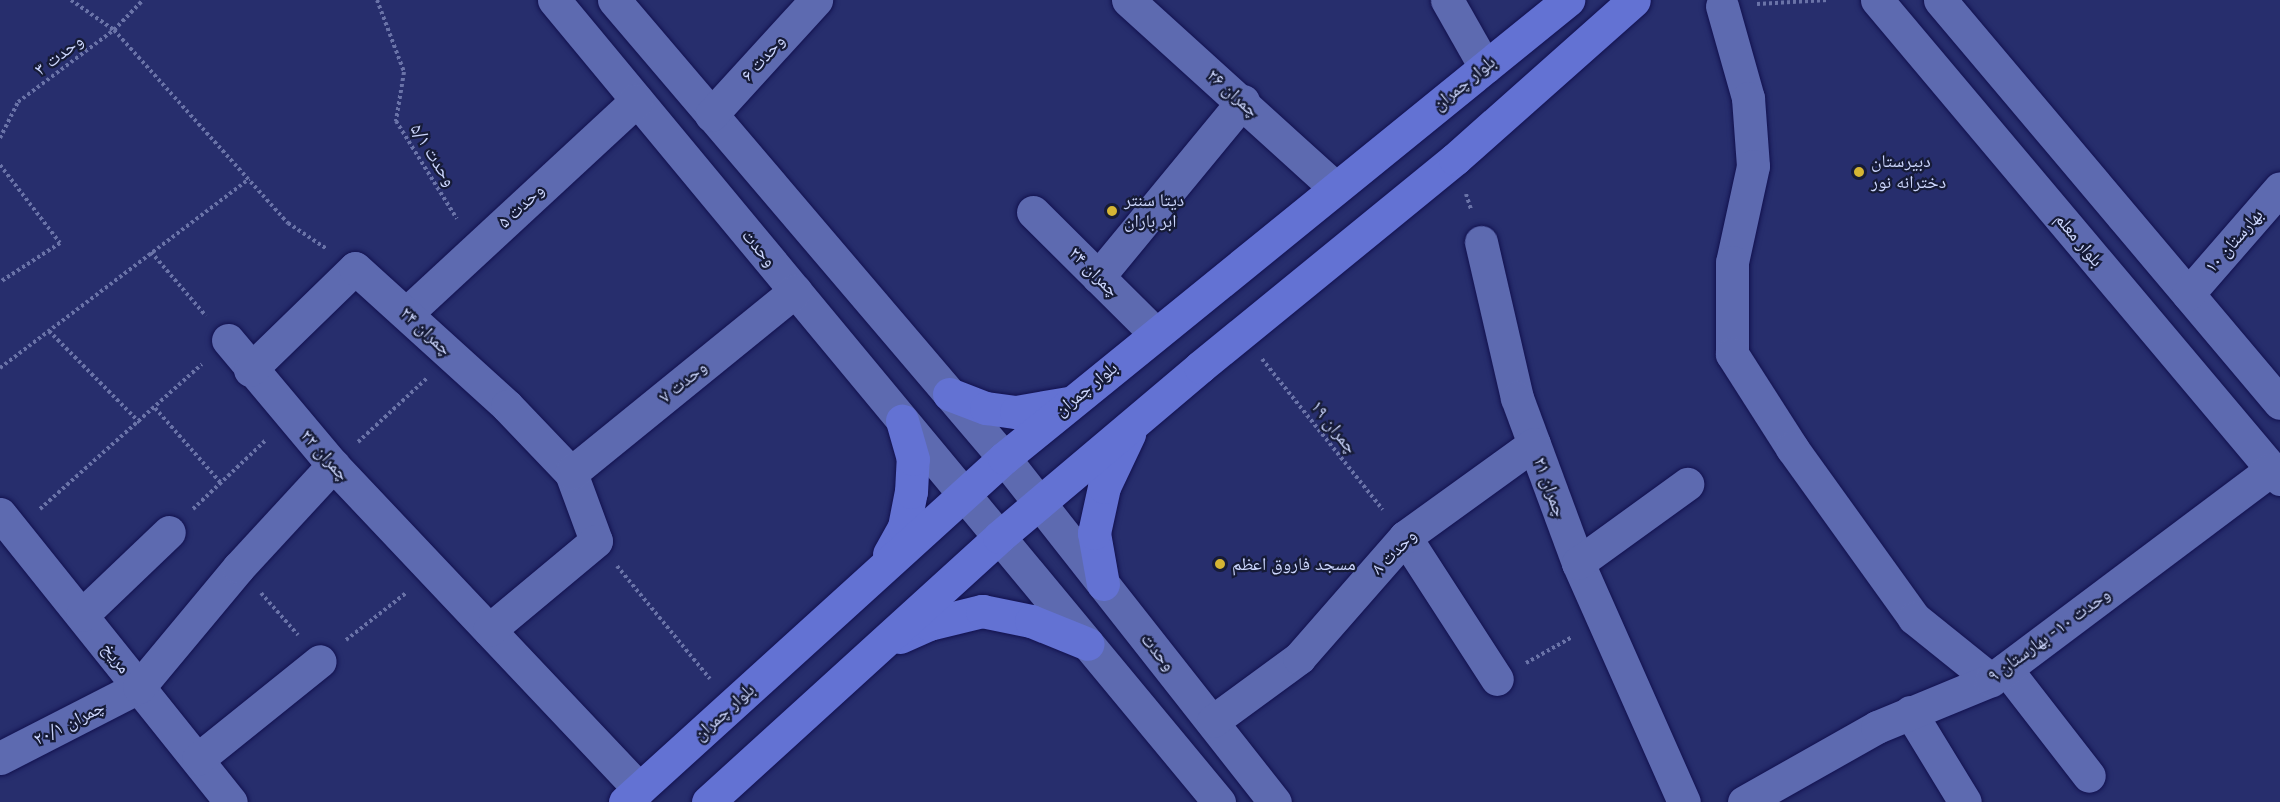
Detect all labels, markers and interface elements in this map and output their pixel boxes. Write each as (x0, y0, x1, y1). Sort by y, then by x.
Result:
street label: وحدت ۳ (30, 30, 88, 80)
street label: وحدت ۶ (737, 30, 789, 86)
street label: بلوار چمران (1428, 51, 1500, 115)
street label: چمران ۲۶ (1203, 64, 1263, 122)
street label: وحدت ۵/۱ (405, 120, 461, 190)
place label: دبیرستان دخترانه نور (1871, 151, 1946, 194)
marker: دبیرستان دخترانه نور (1852, 165, 1866, 179)
street label: وحدت ۵ (493, 179, 549, 233)
place label: دیتا سنتر ابر باران (1124, 190, 1184, 232)
marker: دیتا سنتر ابر باران (1105, 204, 1119, 218)
street label: بهارستان ۱۰ (2200, 205, 2268, 277)
street label: بلوار معلم (2050, 209, 2108, 271)
street label: وحدت (737, 225, 781, 271)
street label: چمران ۲۴ (1064, 242, 1124, 302)
street label: چمران ۲۴ (396, 302, 456, 360)
street label: وحدت ۷ (655, 356, 711, 408)
street label: بلوار چمران (1050, 357, 1122, 421)
street label: چمران ۱۹ (1306, 396, 1362, 458)
street label: چمران ۲۲ (296, 425, 354, 485)
street label: چمران ۲۱ (1529, 454, 1571, 520)
street label: وحدت ۸ (1367, 525, 1421, 579)
place label: مسجد فاروق اعظم (1232, 553, 1356, 575)
marker: مسجد فاروق اعظم (1213, 557, 1227, 571)
street label: وحدت ۱۰ - بهارستان ۹ (1982, 582, 2116, 688)
street label: وحدت (1136, 629, 1180, 675)
street label: مریخ (97, 638, 135, 678)
street label: بلوار چمران (689, 679, 759, 745)
street label: چمران ۲۰/۱ (30, 696, 108, 750)

